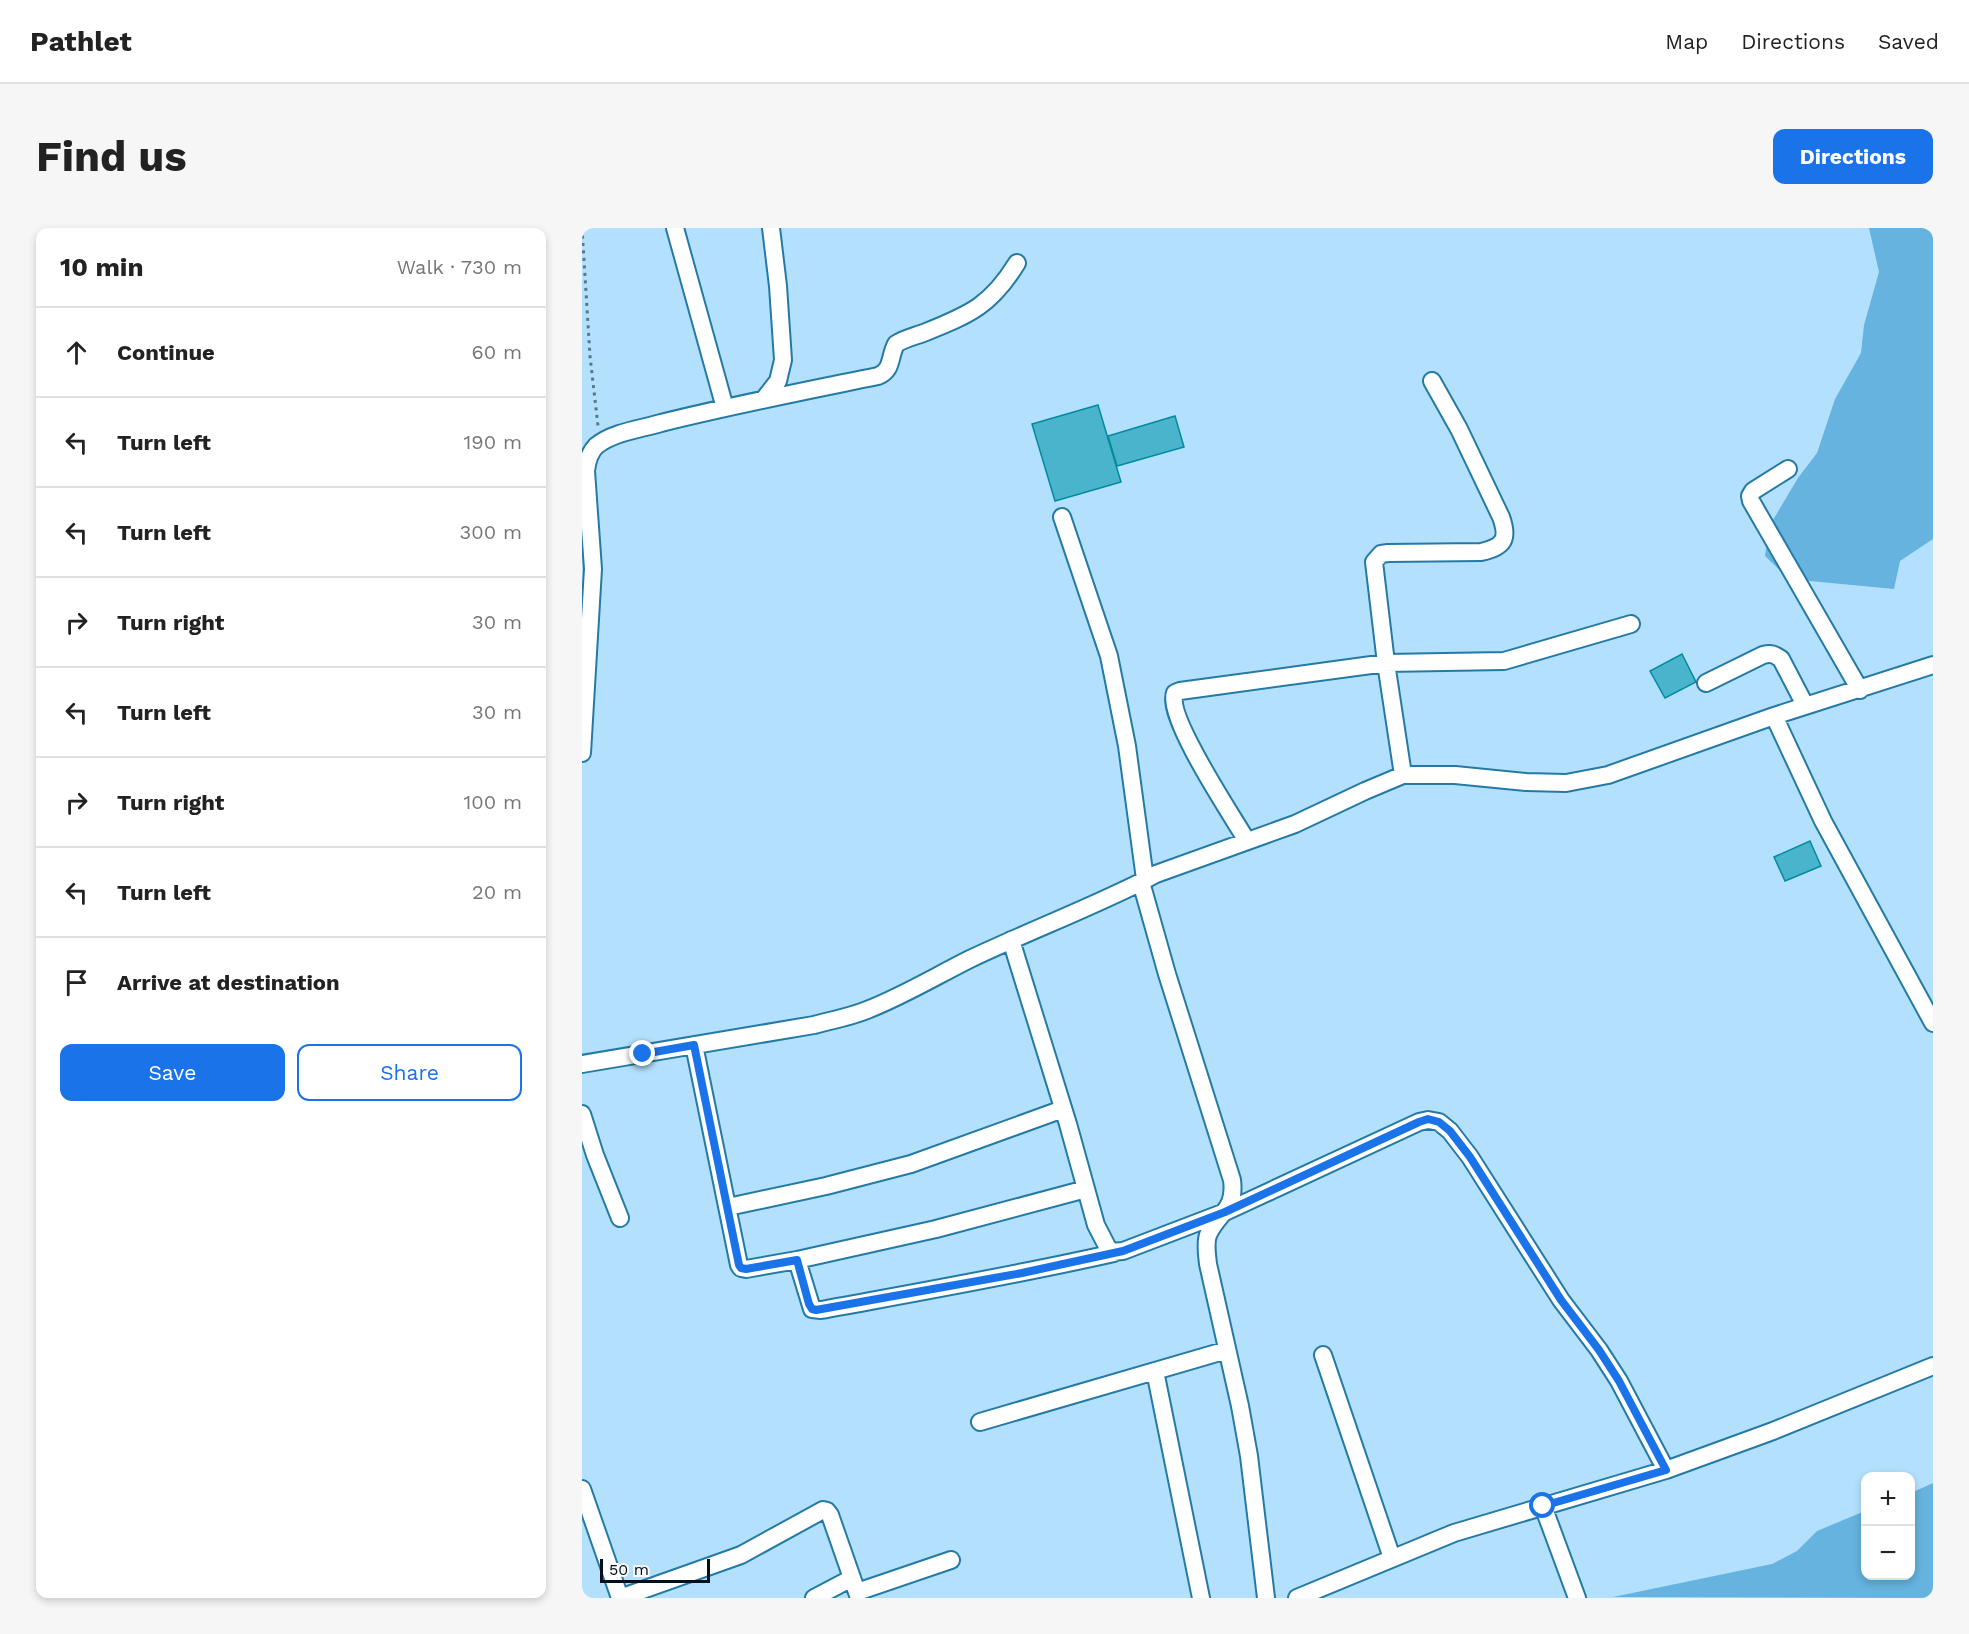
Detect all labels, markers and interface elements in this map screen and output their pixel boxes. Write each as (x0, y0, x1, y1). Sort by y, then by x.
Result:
text: Pathlet (30, 25, 132, 58)
text: Map (1665, 29, 1708, 54)
text: Directions (1741, 29, 1845, 54)
text: Saved (1878, 29, 1939, 54)
button: Directions (1773, 129, 1933, 184)
text: Find us (36, 132, 187, 181)
text: 10 min (60, 252, 144, 282)
text: Walk · 730 m (397, 255, 522, 279)
icon: ahead (60, 336, 93, 369)
text: Continue (117, 340, 215, 365)
text: 60 m (472, 340, 522, 364)
icon: left (60, 426, 93, 459)
text: Turn left (117, 430, 211, 455)
text: 190 m (464, 430, 522, 454)
icon: left (60, 516, 93, 549)
text: Turn left (117, 520, 211, 545)
text: 300 m (460, 520, 522, 544)
icon: right (60, 606, 93, 639)
text: Turn right (117, 610, 224, 635)
text: 30 m (472, 610, 522, 634)
icon: left (60, 696, 93, 729)
text: Turn left (117, 700, 211, 725)
text: 30 m (472, 700, 522, 724)
icon: right (60, 786, 93, 819)
text: Turn right (117, 790, 224, 815)
text: 100 m (463, 790, 522, 814)
icon: left (60, 876, 93, 909)
text: Turn left (117, 880, 211, 905)
text: 20 m (472, 880, 522, 904)
icon: arrive (60, 966, 93, 999)
text: Arrive at destination (117, 970, 340, 995)
route end (629, 1040, 655, 1066)
button: Save (60, 1044, 285, 1101)
button: Share (297, 1044, 522, 1101)
map controls (1861, 1472, 1915, 1580)
button: + (1861, 1472, 1915, 1526)
route start (1529, 1492, 1555, 1518)
button: − (1861, 1526, 1915, 1580)
scale bar (600, 1556, 710, 1584)
text: 50 m (609, 1560, 649, 1579)

